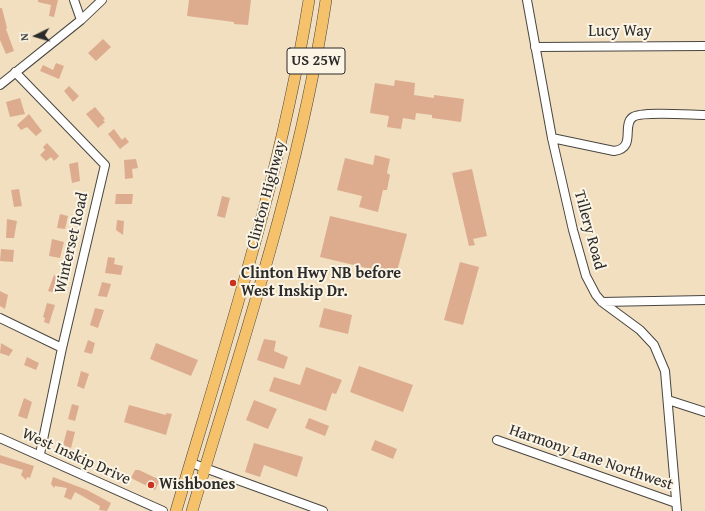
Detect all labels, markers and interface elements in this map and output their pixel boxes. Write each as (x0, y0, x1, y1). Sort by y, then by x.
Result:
north arrow (16, 16, 56, 56)
street label: Lucy Way (588, 22, 652, 42)
text: N (16, 33, 32, 41)
road number: US 25W (287, 48, 345, 74)
street label: Clinton Highway (243, 139, 291, 251)
street label: Tillery Road (569, 188, 609, 272)
street label: Winterset Road (51, 190, 93, 296)
place label: Clinton Hwy NB before West Inskip Dr. (241, 264, 401, 302)
marker: Clinton Hwy NB before West Inskip Dr. (228, 278, 238, 288)
street label: Harmony Lane Northwest (506, 421, 676, 495)
street label: West Inskip Drive (19, 424, 133, 490)
place label: Wishbones (159, 475, 235, 495)
marker: Wishbones (146, 480, 156, 490)

